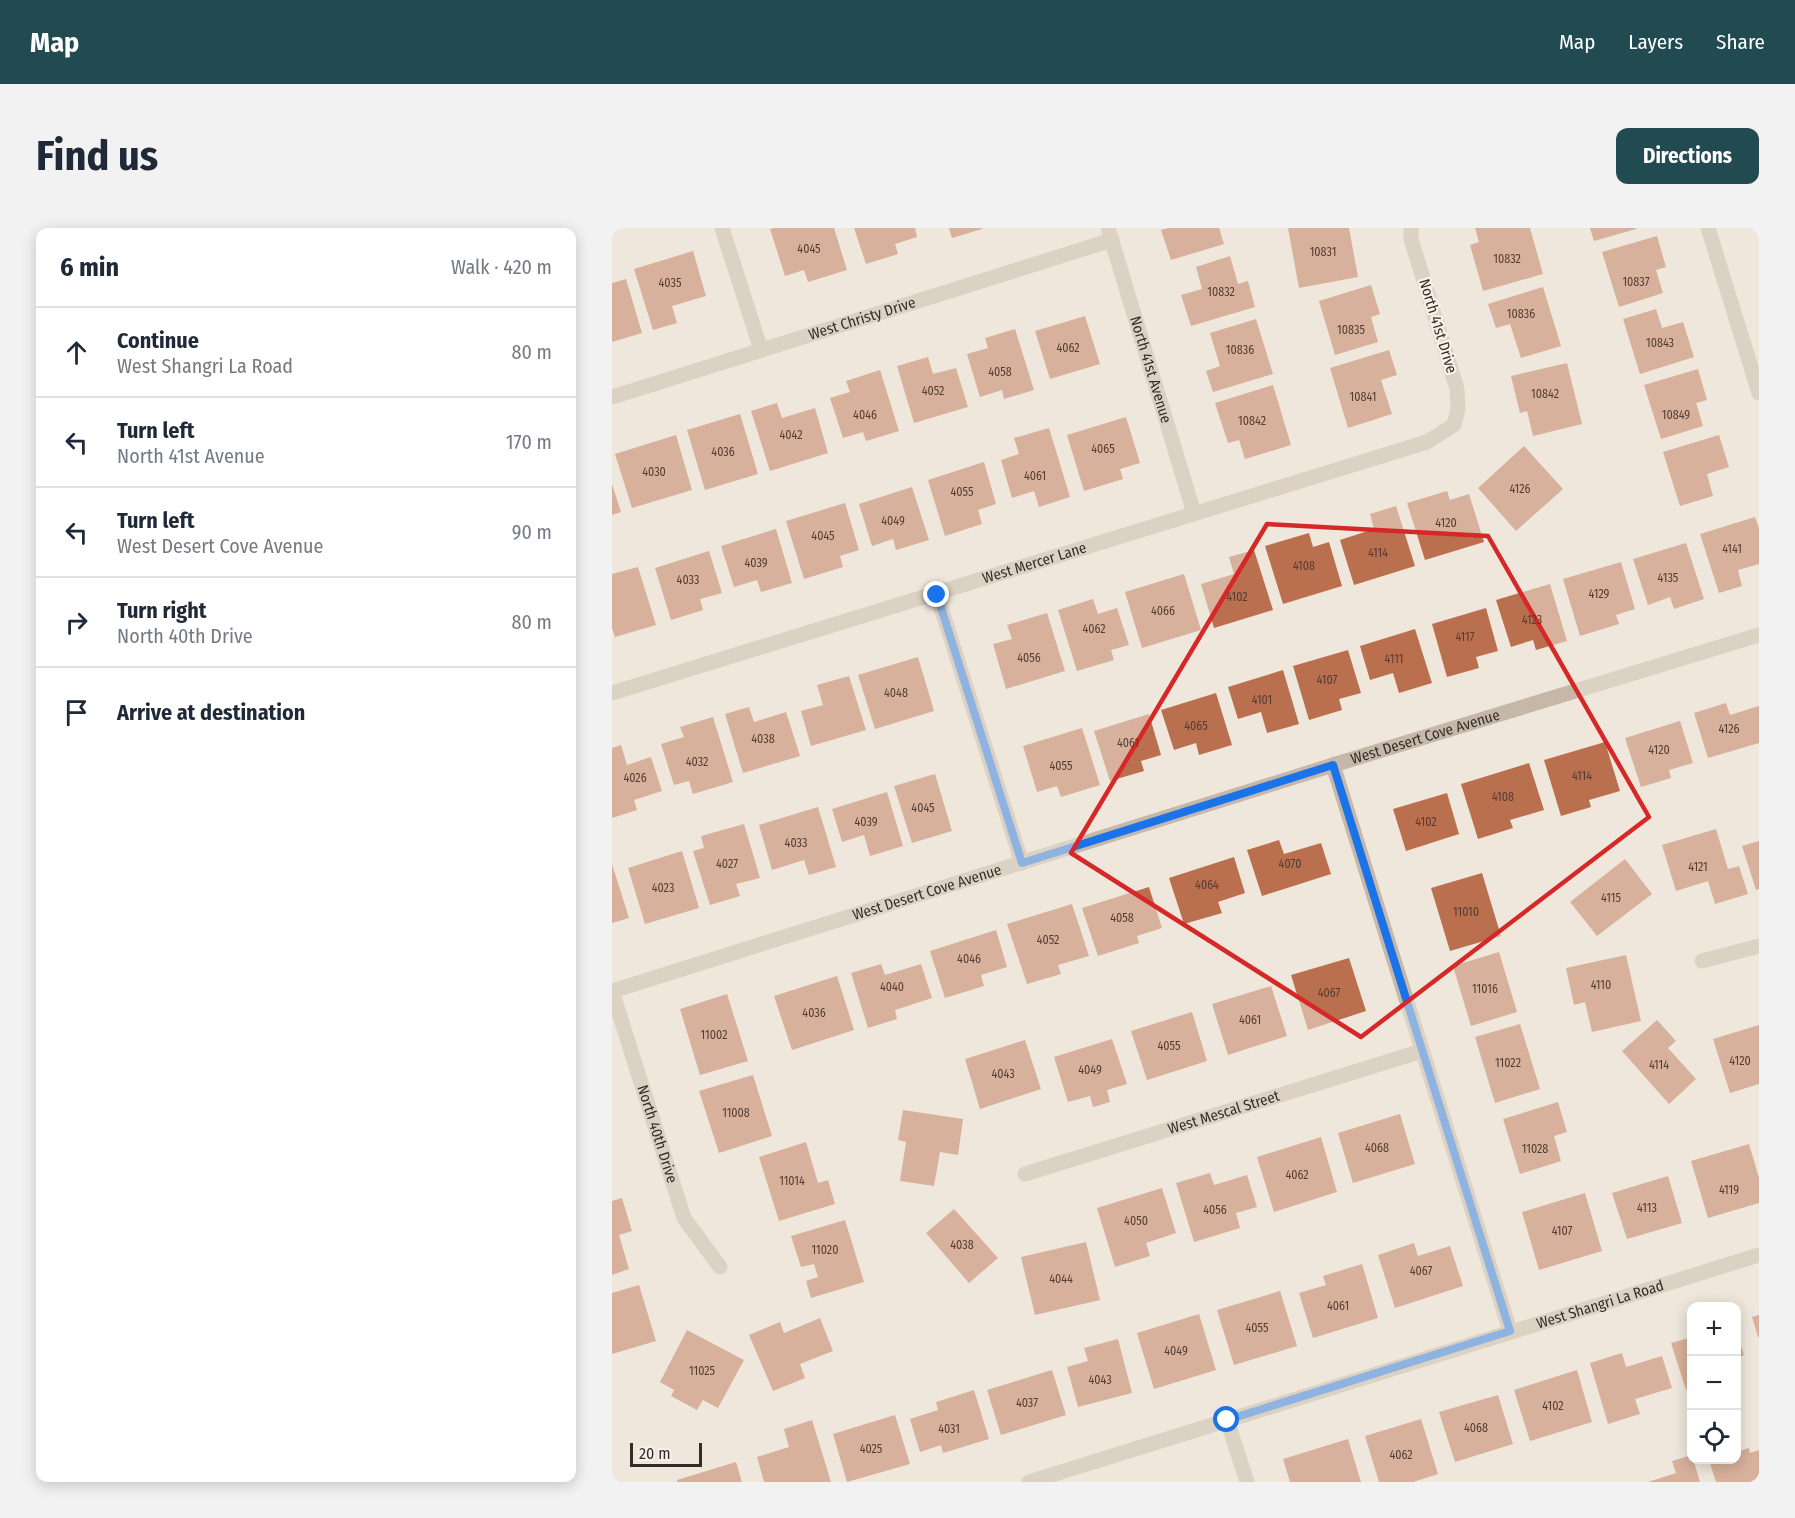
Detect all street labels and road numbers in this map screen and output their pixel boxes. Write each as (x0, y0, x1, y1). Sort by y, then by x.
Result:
street label: North 41st Drive (1415, 277, 1461, 375)
street label: West Christy Drive (806, 293, 918, 344)
street label: North 41st Avenue (1126, 314, 1175, 425)
street label: West Mercer Lane (980, 538, 1089, 587)
street label: West Desert Cove Avenue (1349, 706, 1502, 768)
street label: West Desert Cove Avenue (850, 861, 1003, 924)
street label: North 40th Drive (633, 1083, 681, 1185)
street label: West Mescal Street (1166, 1087, 1282, 1138)
street label: West Shangri La Road (1534, 1276, 1666, 1333)

